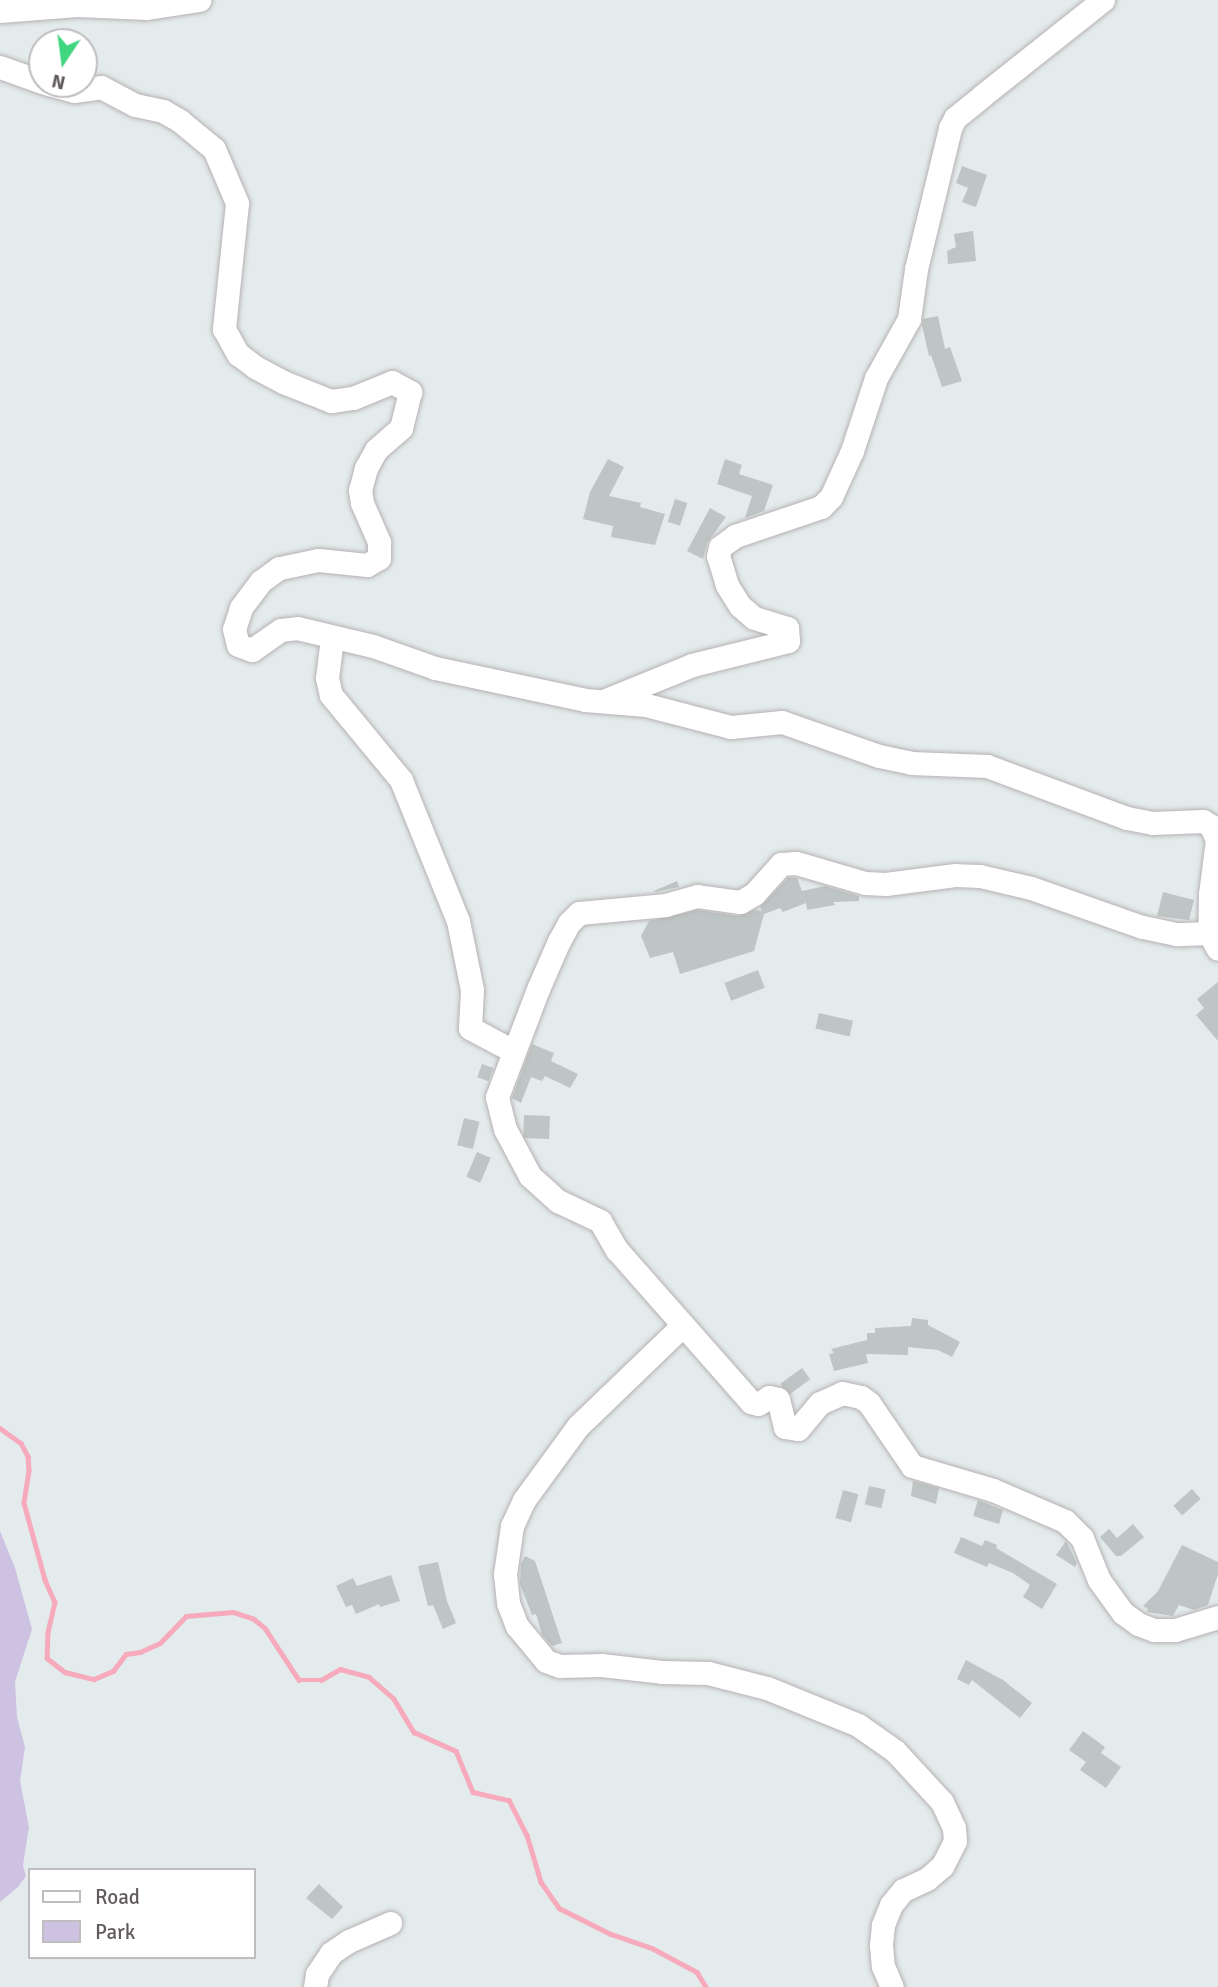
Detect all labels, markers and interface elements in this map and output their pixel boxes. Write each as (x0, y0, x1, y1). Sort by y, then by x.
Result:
north arrow (28, 28, 98, 98)
text: N (50, 68, 68, 95)
legend (28, 1868, 256, 1959)
text: Road (95, 1884, 140, 1910)
text: Park (95, 1919, 135, 1945)

